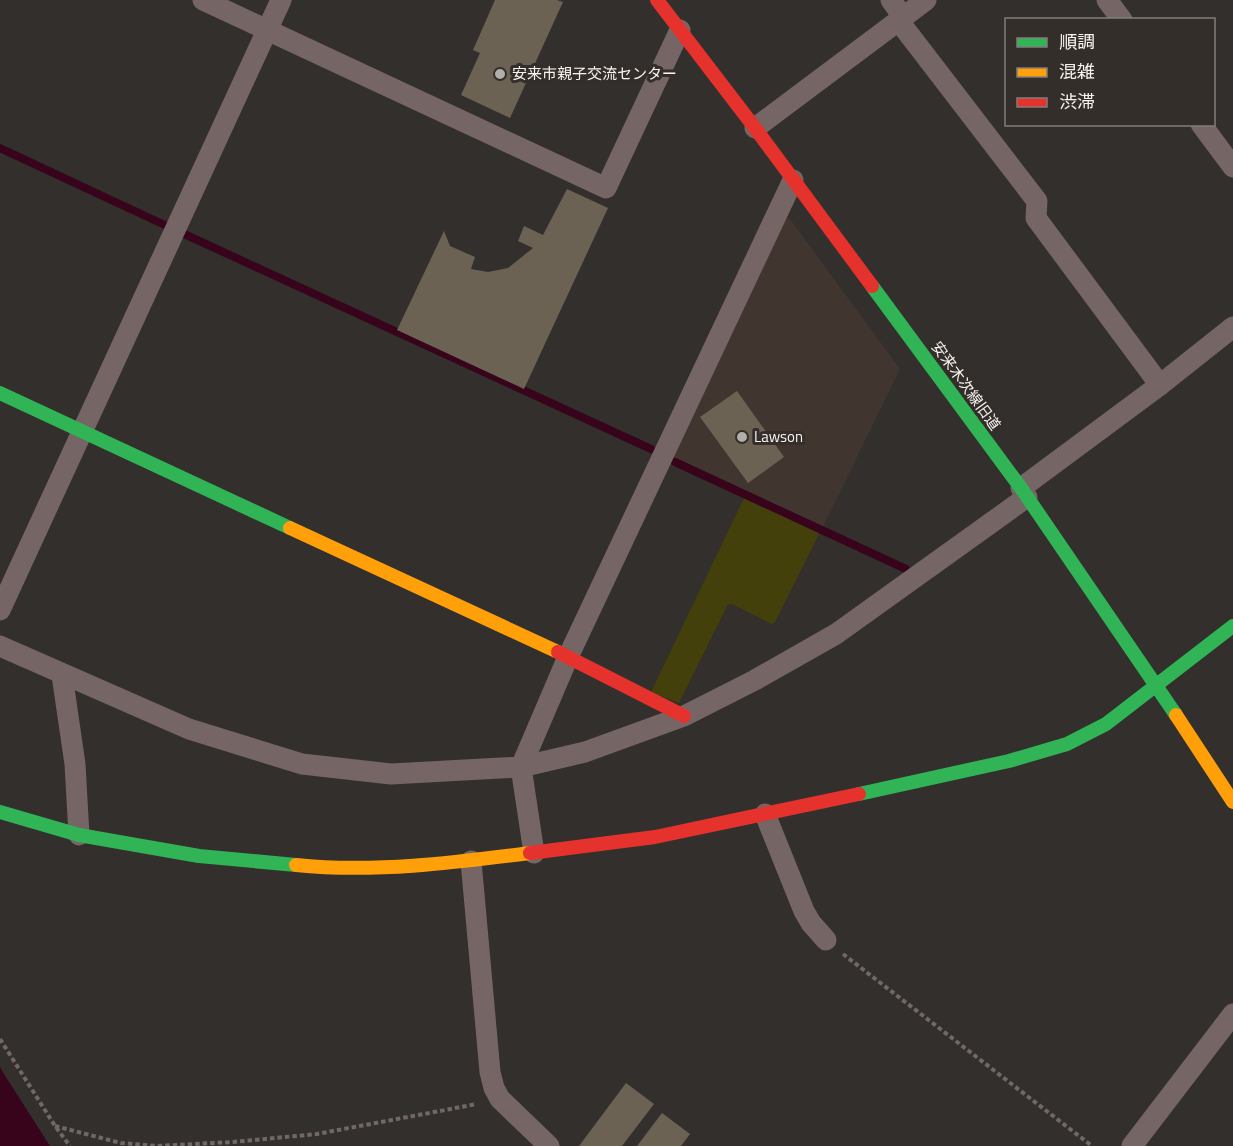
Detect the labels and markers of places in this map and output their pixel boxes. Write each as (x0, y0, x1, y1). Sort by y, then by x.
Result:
place label: 安来市親子交流センター (512, 62, 677, 85)
marker: 安来市親子交流センター (493, 67, 507, 81)
place label: Lawson (754, 425, 803, 448)
marker: Lawson (735, 430, 749, 444)

